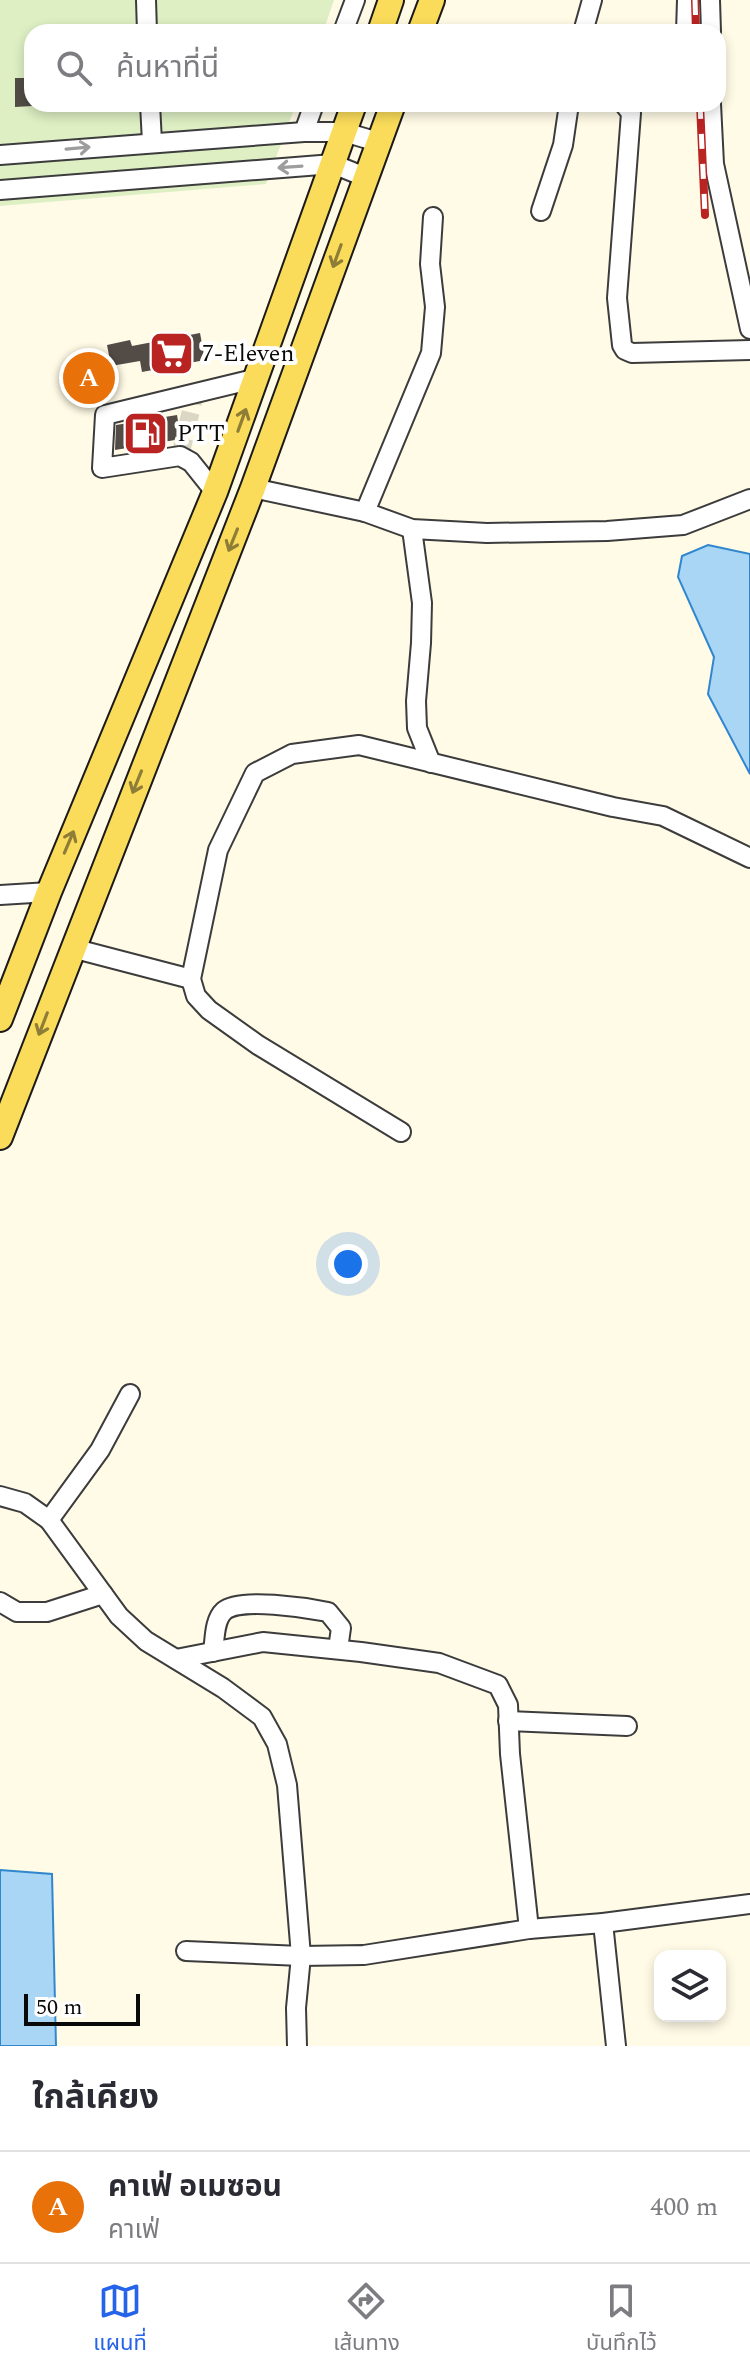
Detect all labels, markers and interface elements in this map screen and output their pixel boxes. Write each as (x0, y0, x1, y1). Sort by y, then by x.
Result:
search box (24, 24, 726, 112)
text: ค้นหาที่นี่ (116, 45, 219, 91)
icon: search (52, 46, 96, 90)
one-way arrow (64, 140, 91, 155)
one-way arrow (277, 160, 304, 175)
one-way arrow (329, 243, 343, 268)
supermarket icon: 7-Eleven (147, 329, 195, 377)
place label: 7-Eleven (202, 336, 294, 372)
pin: A (63, 348, 115, 408)
fuel station icon: PTT (122, 409, 170, 457)
one-way arrow (236, 409, 250, 433)
place label: PTT (177, 416, 225, 452)
one-way arrow (225, 527, 239, 552)
one-way arrow (129, 769, 144, 794)
one-way arrow (63, 831, 78, 855)
one-way arrow (35, 1011, 49, 1036)
your location (328, 1244, 368, 1284)
map controls (654, 1950, 726, 2022)
button: layers (654, 1950, 726, 2022)
scale bar (24, 1990, 140, 2026)
text: 50 m (36, 1991, 82, 2024)
text: ใกล้เคียง (32, 2072, 159, 2124)
text: คาเฟ่ อเมซอน (108, 2164, 282, 2210)
text: A (48, 2187, 68, 2227)
text: 400 m (650, 2187, 718, 2227)
text: คาเฟ่ (108, 2210, 159, 2250)
tab: แผนที่ (93, 2279, 147, 2360)
tab: เส้นทาง (333, 2279, 400, 2360)
tab: บันทึกไว้ (586, 2279, 657, 2360)

